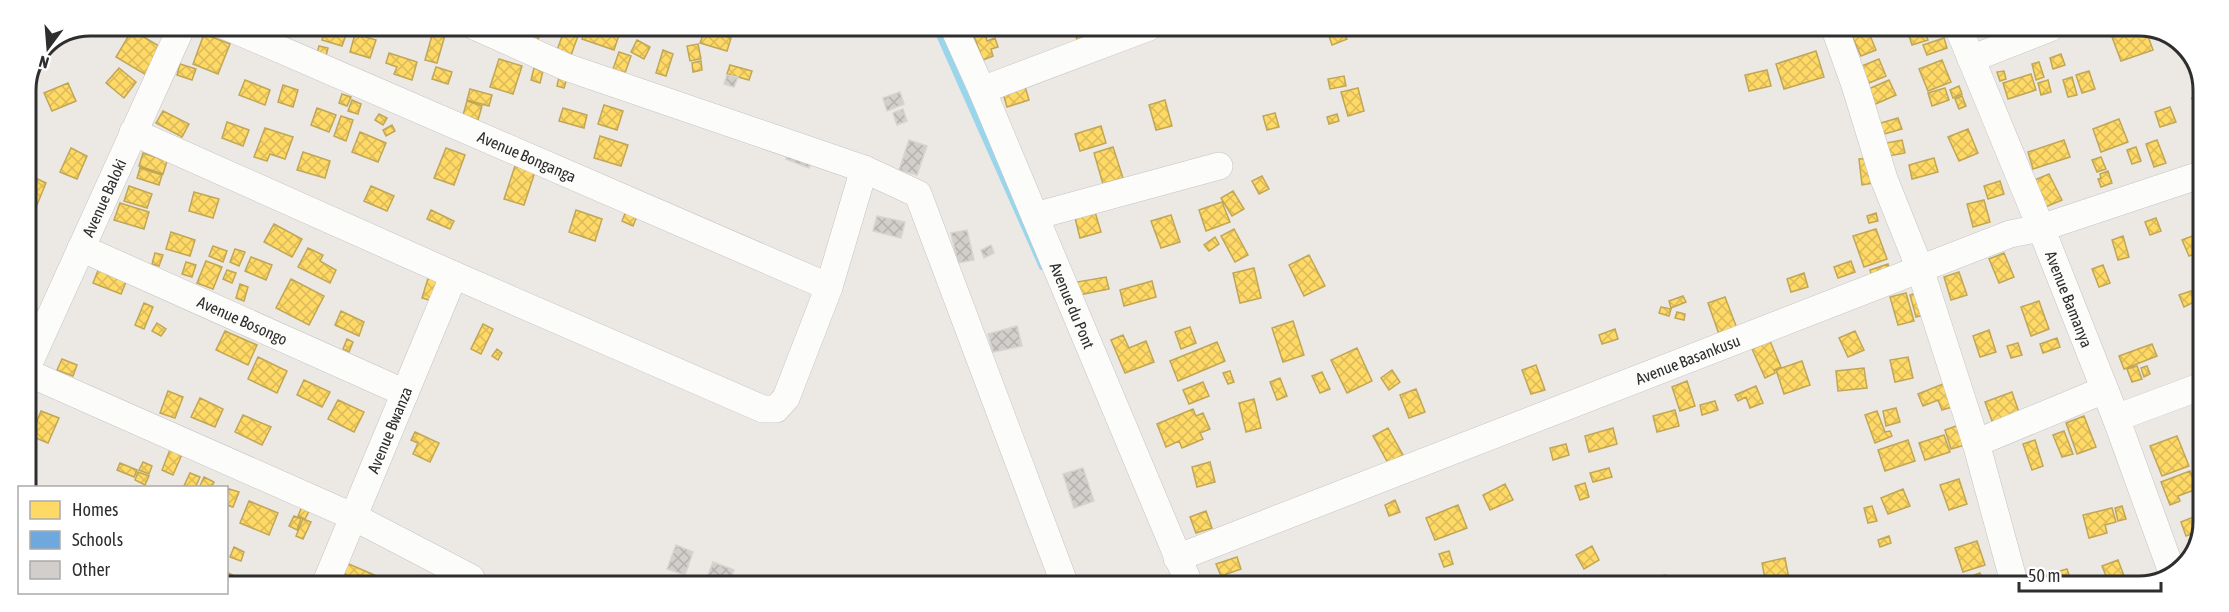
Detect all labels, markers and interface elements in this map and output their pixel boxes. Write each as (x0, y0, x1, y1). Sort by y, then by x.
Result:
north arrow (18, 18, 78, 78)
text: N (37, 52, 51, 72)
street label: Avenue Bonganga (475, 127, 579, 185)
street label: Avenue Baloki (79, 156, 129, 240)
street label: Avenue Bamanya (2042, 248, 2096, 350)
street label: Avenue du Pont (1046, 260, 1099, 352)
street label: Avenue Bosongo (195, 292, 290, 348)
street label: Avenue Basankusu (1633, 331, 1743, 388)
street label: Avenue Bwanza (364, 384, 416, 476)
legend (18, 486, 228, 594)
text: Homes (72, 499, 118, 520)
text: Schools (72, 529, 123, 550)
scale bar (2019, 555, 2162, 593)
text: Other (72, 559, 111, 580)
text: 50 m (2028, 565, 2060, 586)

